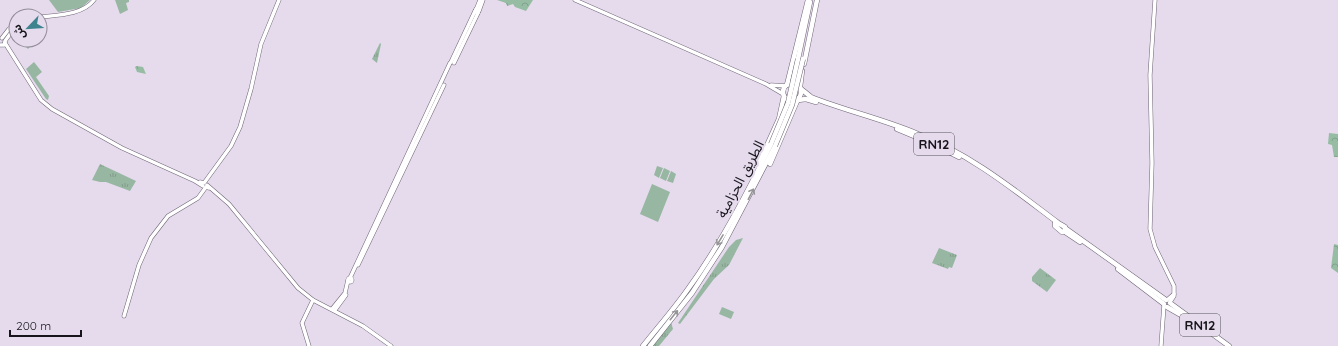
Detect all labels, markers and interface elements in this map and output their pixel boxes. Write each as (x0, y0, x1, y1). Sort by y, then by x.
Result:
north arrow (8, 8, 48, 48)
text: ش (9, 22, 28, 42)
road number: RN12 (914, 133, 954, 155)
street label: الطريق الحزامية (712, 137, 769, 221)
one-way arrow (748, 189, 756, 201)
one-way arrow (716, 234, 724, 245)
one-way arrow (669, 310, 678, 321)
scale bar (10, 312, 81, 338)
road number: RN12 (1180, 314, 1220, 336)
text: 200 m (16, 318, 51, 333)

